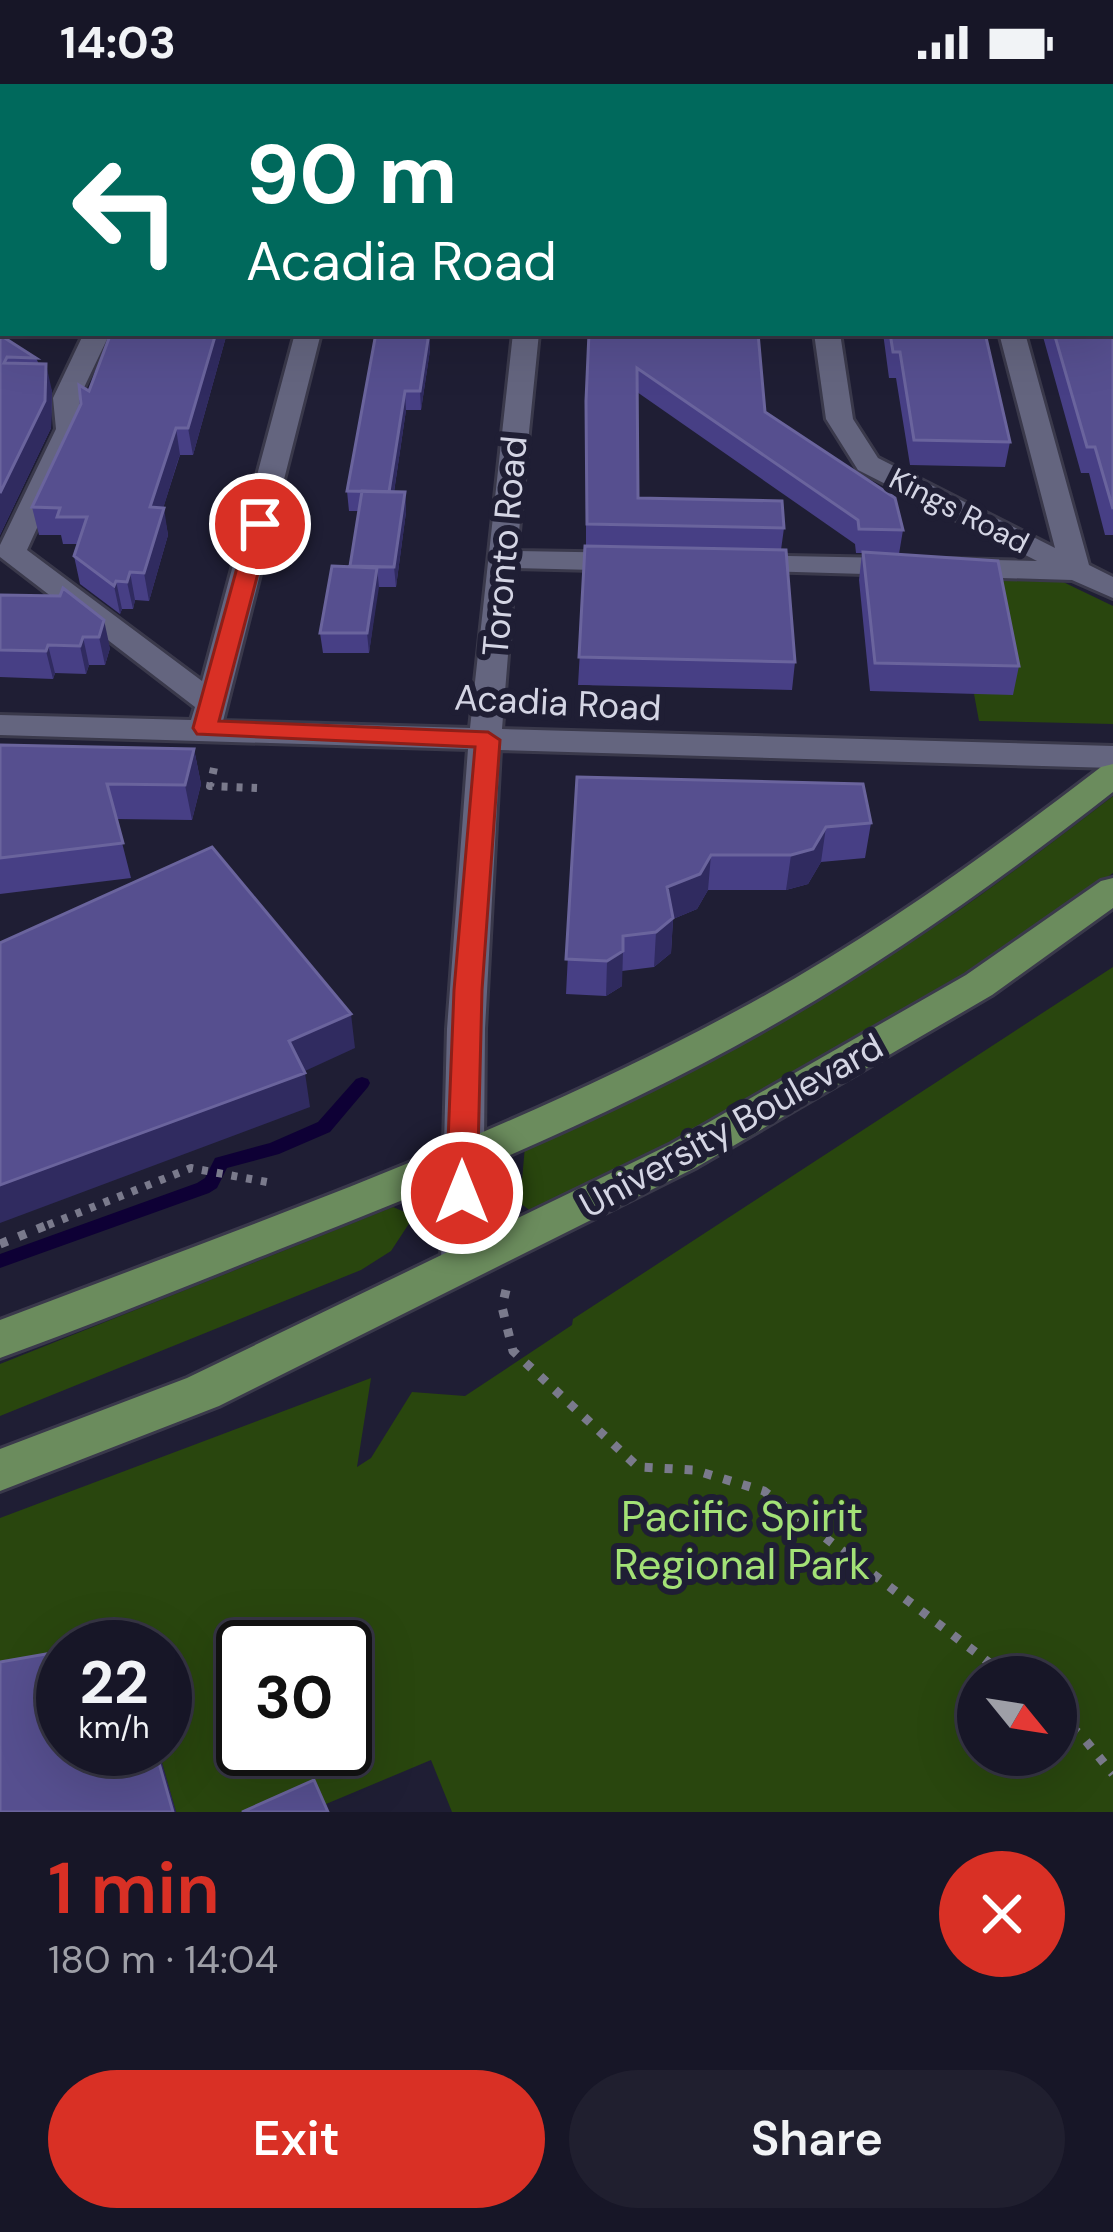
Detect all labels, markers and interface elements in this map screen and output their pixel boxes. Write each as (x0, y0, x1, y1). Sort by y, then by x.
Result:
text: 14:03 (60, 13, 176, 72)
text: 90 m (246, 120, 457, 229)
icon: left (48, 132, 204, 288)
text: Acadia Road (246, 226, 557, 297)
street label: Toronto Road (471, 434, 538, 658)
street label: Kings Road (883, 459, 1036, 562)
pin (209, 473, 311, 575)
icon: arrive (227, 491, 293, 557)
street label: Acadia Road (453, 674, 663, 731)
street label: University Boulevard (571, 1023, 891, 1228)
position arrow (399, 1130, 525, 1256)
park label: Pacific Spirit Regional Park (614, 1489, 870, 1592)
speed limit sign: 30 (216, 1620, 372, 1776)
text: 22 (79, 1643, 149, 1722)
north arrow (957, 1656, 1077, 1776)
map controls (957, 1656, 1077, 1776)
text: km/h (79, 1708, 149, 1747)
text: 1 min (48, 1842, 220, 1935)
button: close (939, 1851, 1065, 1977)
text: 180 m · 14:04 (48, 1934, 278, 1985)
button: Exit (48, 2070, 545, 2208)
button: Share (569, 2070, 1065, 2208)

